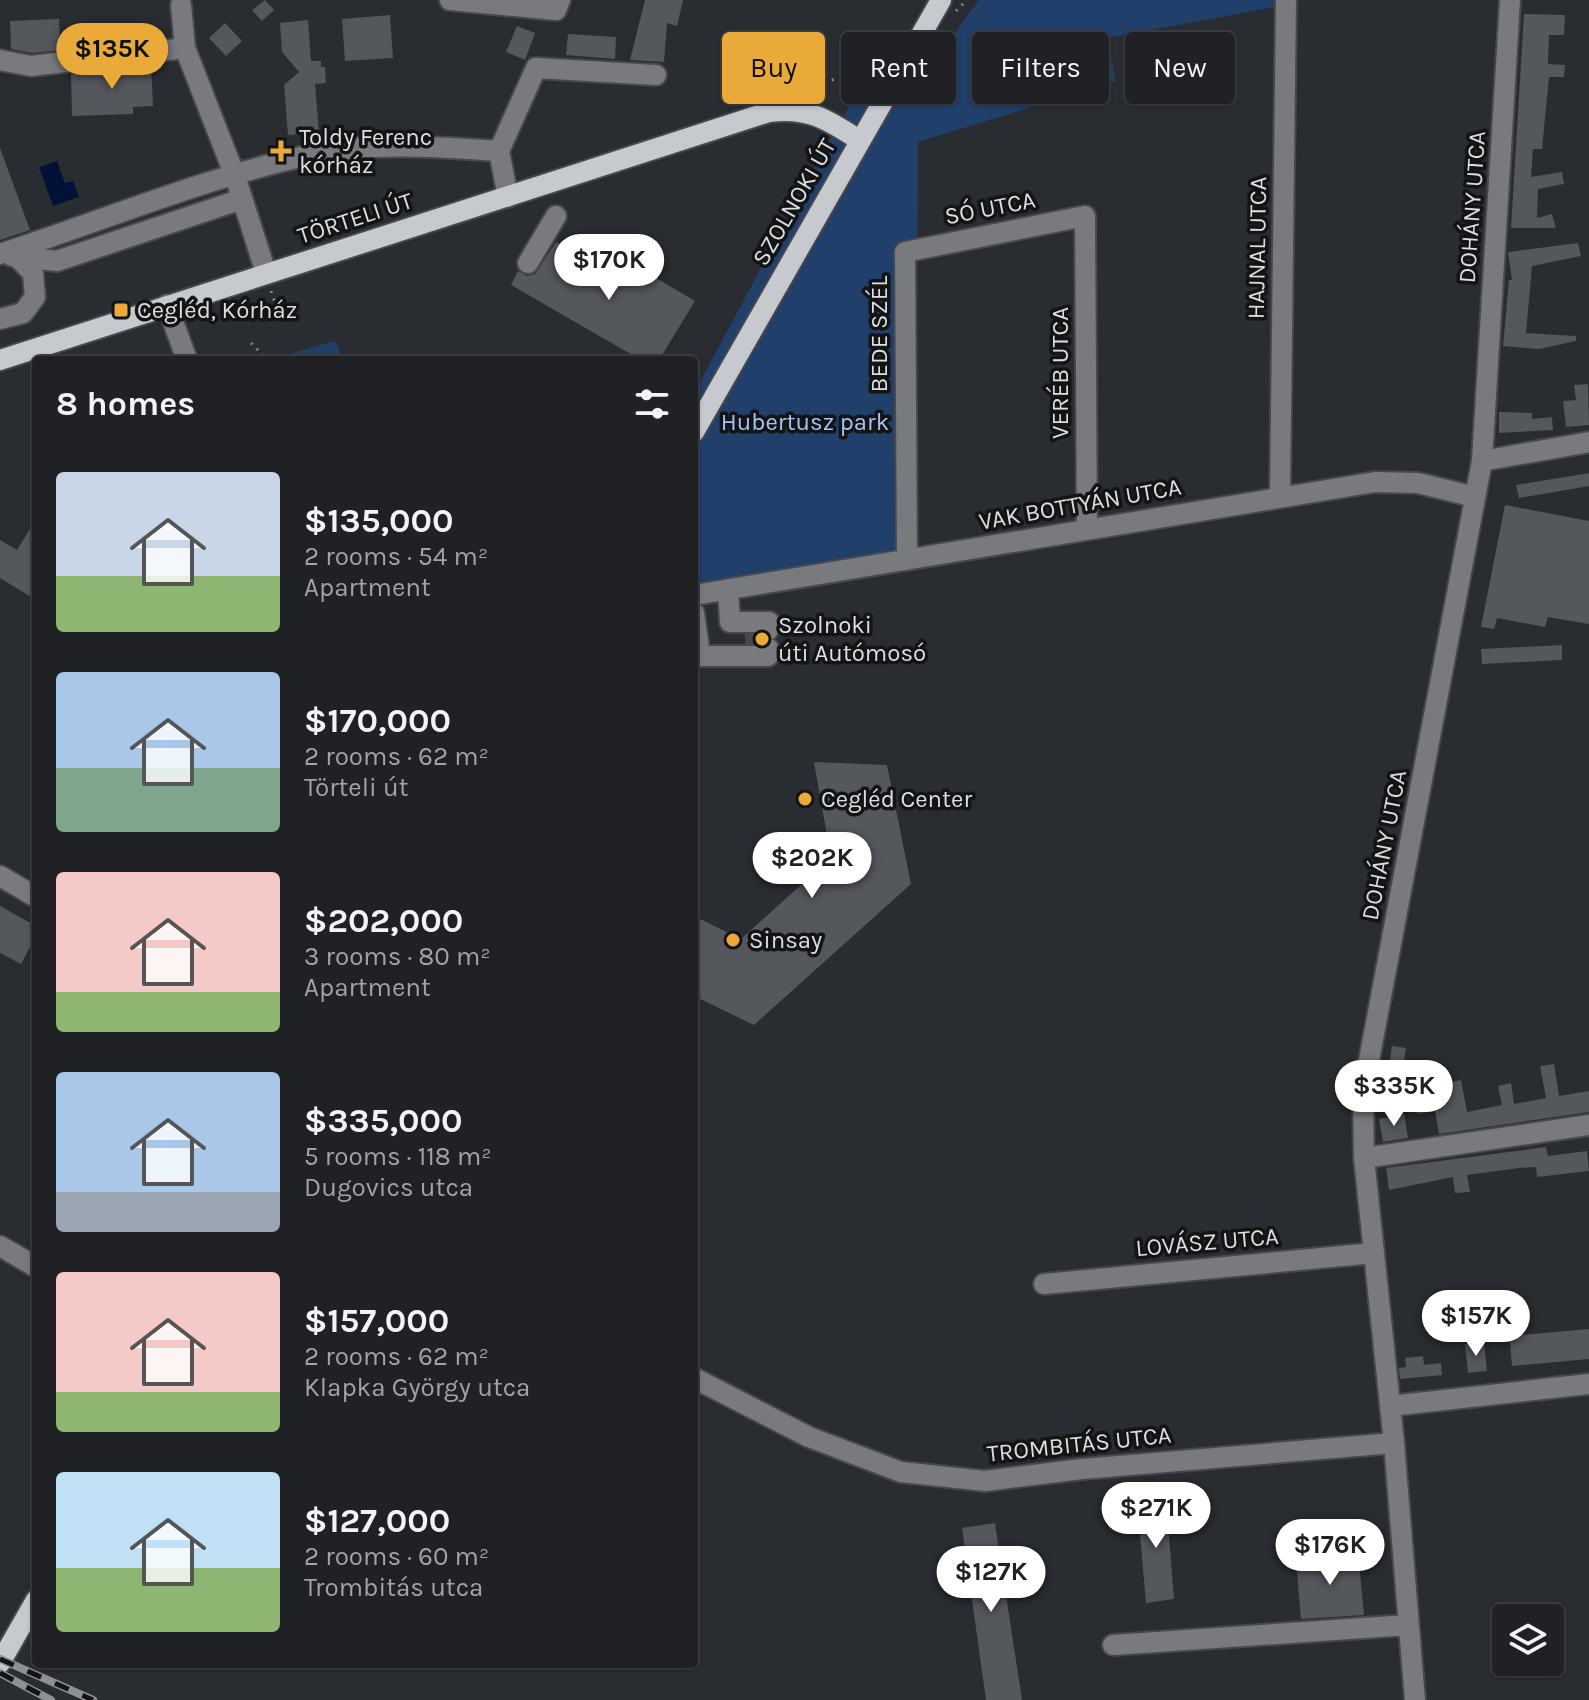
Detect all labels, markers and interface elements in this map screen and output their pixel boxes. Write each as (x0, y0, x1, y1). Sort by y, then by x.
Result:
pin: $135K (56, 23, 168, 91)
chip: Buy (722, 32, 825, 104)
chip: Rent (841, 32, 956, 104)
chip: Filters (972, 32, 1109, 104)
chip: New (1125, 32, 1235, 104)
text: $135K (74, 33, 150, 64)
place label: Toldy Ferenc kórház (299, 123, 432, 179)
street label: DOHÁNY UTCA (1452, 130, 1491, 284)
street label: SZOLNOKI ÚT (746, 133, 842, 270)
marker: Toldy Ferenc kórház (270, 140, 292, 162)
street label: HAJNAL UTCA (1242, 176, 1272, 320)
street label: TÖRTELI ÚT (294, 185, 416, 250)
street label: SÓ UTCA (942, 185, 1038, 231)
pin: $170K (553, 234, 665, 302)
text: $170K (572, 244, 646, 275)
street label: BEDE SZÉL (864, 275, 893, 392)
place label: Cegléd, Kórház (137, 296, 297, 324)
marker: Cegléd, Kórház (112, 301, 130, 319)
street label: VERÉB UTCA (1045, 307, 1074, 439)
icon: filters (630, 382, 674, 426)
text: 8 homes (56, 384, 195, 424)
park label: Hubertusz park (721, 408, 889, 436)
street label: VAK BOTTYÁN UTCA (977, 471, 1183, 536)
text: $135,000 (304, 501, 454, 541)
icon: home (120, 504, 216, 600)
text: 2 rooms · 54 m² (304, 541, 488, 572)
text: Apartment (304, 572, 431, 603)
place label: Szolnoki úti Autómosó (778, 611, 926, 667)
marker: Szolnoki úti Autómosó (753, 630, 771, 648)
text: $170,000 (304, 701, 451, 741)
icon: home (120, 704, 216, 800)
text: 2 rooms · 62 m² (304, 741, 489, 772)
street label: DOHÁNY UTCA (1355, 767, 1412, 923)
text: Törteli út (304, 772, 408, 803)
place label: Cegléd Center (821, 785, 972, 813)
marker: Cegléd Center (796, 790, 814, 808)
pin: $202K (756, 832, 868, 900)
text: $202K (771, 842, 853, 873)
text: $202,000 (304, 901, 463, 941)
icon: home (120, 904, 216, 1000)
place label: Sinsay (749, 926, 822, 954)
marker: Sinsay (724, 931, 742, 949)
text: 3 rooms · 80 m² (304, 941, 491, 972)
text: Apartment (304, 972, 431, 1003)
pin: $335K (1338, 1060, 1450, 1128)
text: $335K (1353, 1070, 1435, 1101)
text: $335,000 (304, 1101, 463, 1141)
icon: home (120, 1104, 216, 1200)
text: 5 rooms · 118 m² (304, 1141, 492, 1172)
text: Dugovics utca (304, 1172, 473, 1203)
street label: LOVÁSZ UTCA (1134, 1221, 1280, 1262)
pin: $157K (1420, 1290, 1532, 1358)
text: $157K (1440, 1300, 1512, 1331)
text: $157,000 (304, 1301, 449, 1341)
icon: home (120, 1304, 216, 1400)
text: 2 rooms · 62 m² (304, 1341, 489, 1372)
text: Klapka György utca (304, 1372, 530, 1403)
street label: TROMBITÁS UTCA (985, 1419, 1173, 1468)
pin: $271K (1100, 1482, 1212, 1550)
text: $271K (1120, 1492, 1192, 1523)
text: $127,000 (304, 1501, 450, 1541)
icon: home (120, 1504, 216, 1600)
pin: $176K (1274, 1519, 1386, 1587)
text: $176K (1294, 1529, 1366, 1560)
text: 2 rooms · 60 m² (304, 1541, 489, 1572)
pin: $127K (935, 1546, 1047, 1614)
text: $127K (955, 1556, 1027, 1587)
text: Trombitás utca (304, 1572, 483, 1603)
map controls (1492, 1604, 1564, 1676)
button: layers (1492, 1604, 1564, 1676)

